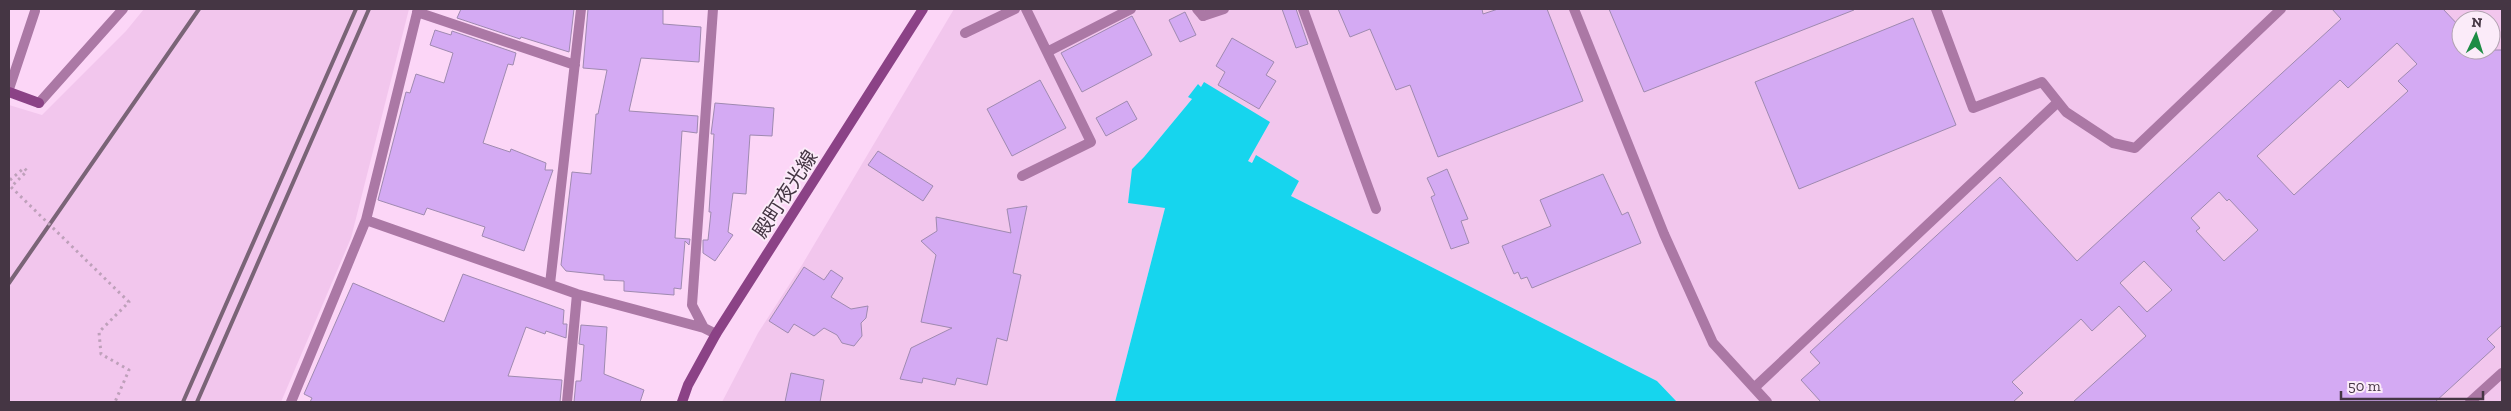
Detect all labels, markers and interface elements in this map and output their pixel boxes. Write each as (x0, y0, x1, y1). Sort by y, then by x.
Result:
north arrow (2451, 10, 2501, 60)
text: N (2471, 14, 2483, 31)
street label: 殿町夜光線 (748, 146, 822, 242)
scale bar (2341, 368, 2484, 400)
text: 50 m (2348, 377, 2381, 395)

